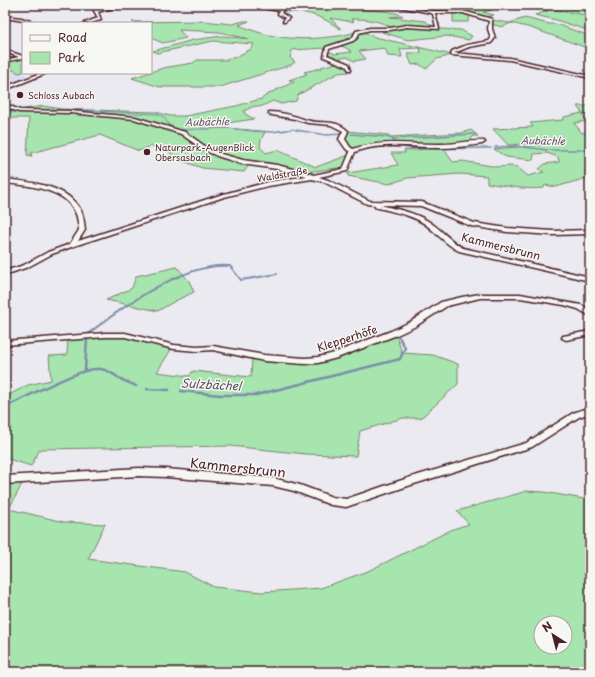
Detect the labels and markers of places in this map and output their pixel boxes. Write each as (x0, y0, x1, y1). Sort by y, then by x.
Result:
place label: Schloss Aubach (28, 88, 95, 102)
marker: Schloss Aubach (15, 90, 25, 100)
place label: Naturpark-AugenBlick Obersasbach (155, 140, 255, 164)
marker: Naturpark-AugenBlick Obersasbach (142, 147, 152, 157)

